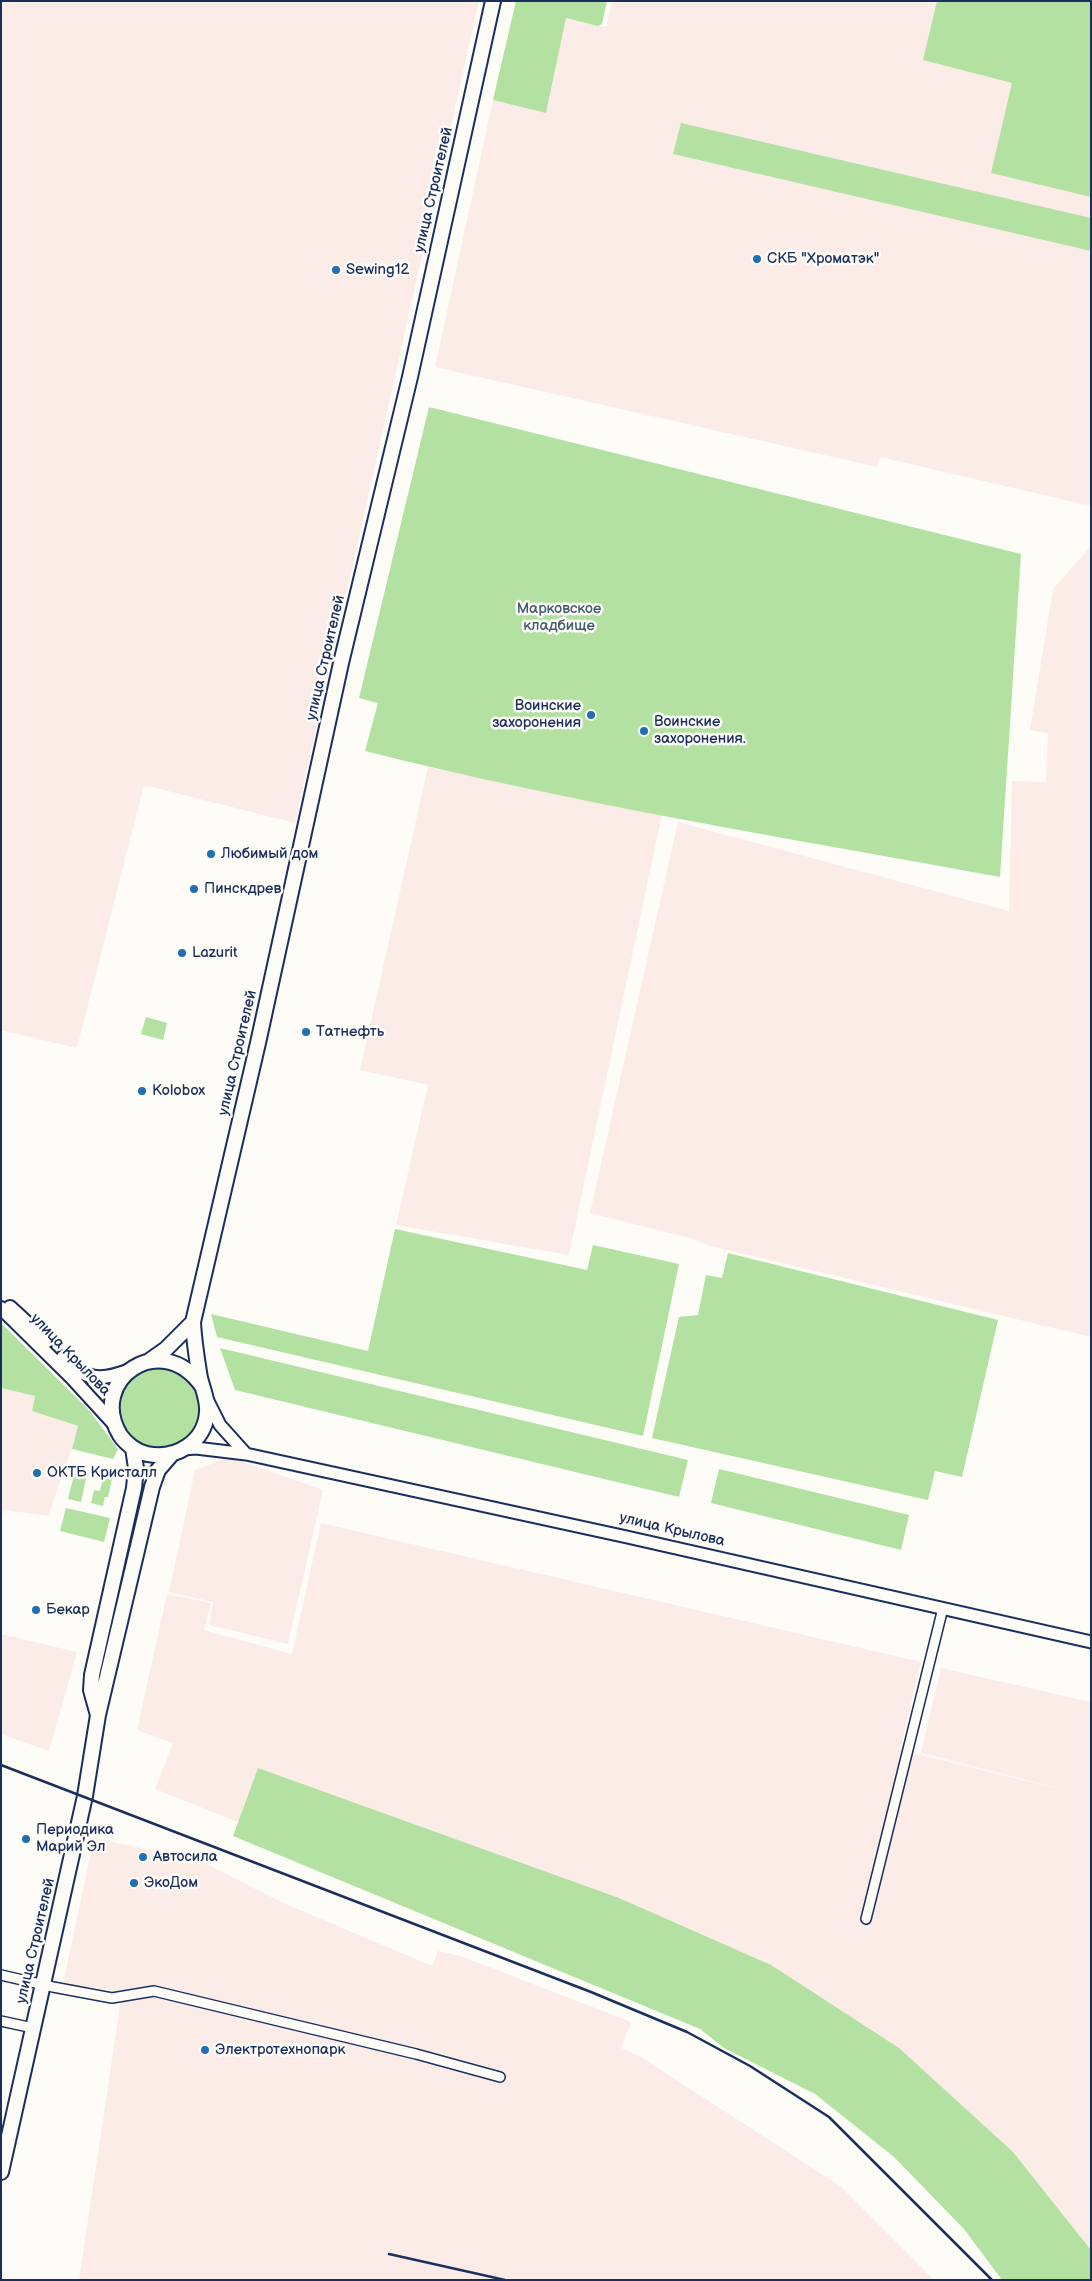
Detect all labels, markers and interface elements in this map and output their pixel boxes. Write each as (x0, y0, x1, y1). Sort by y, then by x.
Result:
street label: улица Строителей (411, 126, 457, 254)
place label: СКБ "Хроматэк" (767, 250, 879, 268)
marker: СКБ "Хроматэк" (751, 253, 763, 265)
place label: Sewing12 (346, 261, 409, 279)
marker: Sewing12 (330, 264, 342, 276)
street label: улица Строителей (303, 594, 349, 722)
park label: Марковское кладбище (517, 600, 601, 635)
place label: Воинские захоронения (492, 697, 581, 732)
marker: Воинские захоронения (585, 709, 597, 721)
place label: Воинские захоронения. (654, 713, 746, 748)
marker: Воинские захоронения. (638, 725, 650, 737)
place label: Любимый дом (221, 845, 318, 863)
marker: Любимый дом (205, 848, 217, 860)
place label: Пинскдрев (204, 880, 281, 898)
marker: Пинскдрев (188, 883, 200, 895)
place label: Lazurit (192, 944, 238, 962)
marker: Lazurit (176, 947, 188, 959)
street label: улица Строителей (215, 989, 261, 1117)
place label: Татнефть (316, 1023, 384, 1041)
marker: Татнефть (300, 1026, 312, 1038)
place label: Kolobox (152, 1082, 205, 1100)
marker: Kolobox (136, 1085, 148, 1097)
street label: улица Крылова (26, 1310, 114, 1400)
place label: ОКТБ Кристалл (47, 1464, 157, 1482)
marker: ОКТБ Кристалл (31, 1467, 43, 1479)
street label: улица Крылова (618, 1509, 726, 1551)
place label: Бекар (46, 1601, 90, 1619)
marker: Бекар (30, 1604, 42, 1616)
place label: Периодика Марий Эл (36, 1821, 114, 1856)
marker: Периодика Марий Эл (20, 1833, 32, 1845)
place label: Автосила (153, 1848, 218, 1866)
marker: Автосила (137, 1851, 149, 1863)
place label: ЭкоДом (144, 1874, 198, 1892)
street label: улица Строителей (13, 1877, 59, 2005)
marker: ЭкоДом (128, 1877, 140, 1889)
place label: Электротехнопарк (215, 2041, 345, 2059)
marker: Электротехнопарк (199, 2044, 211, 2056)

